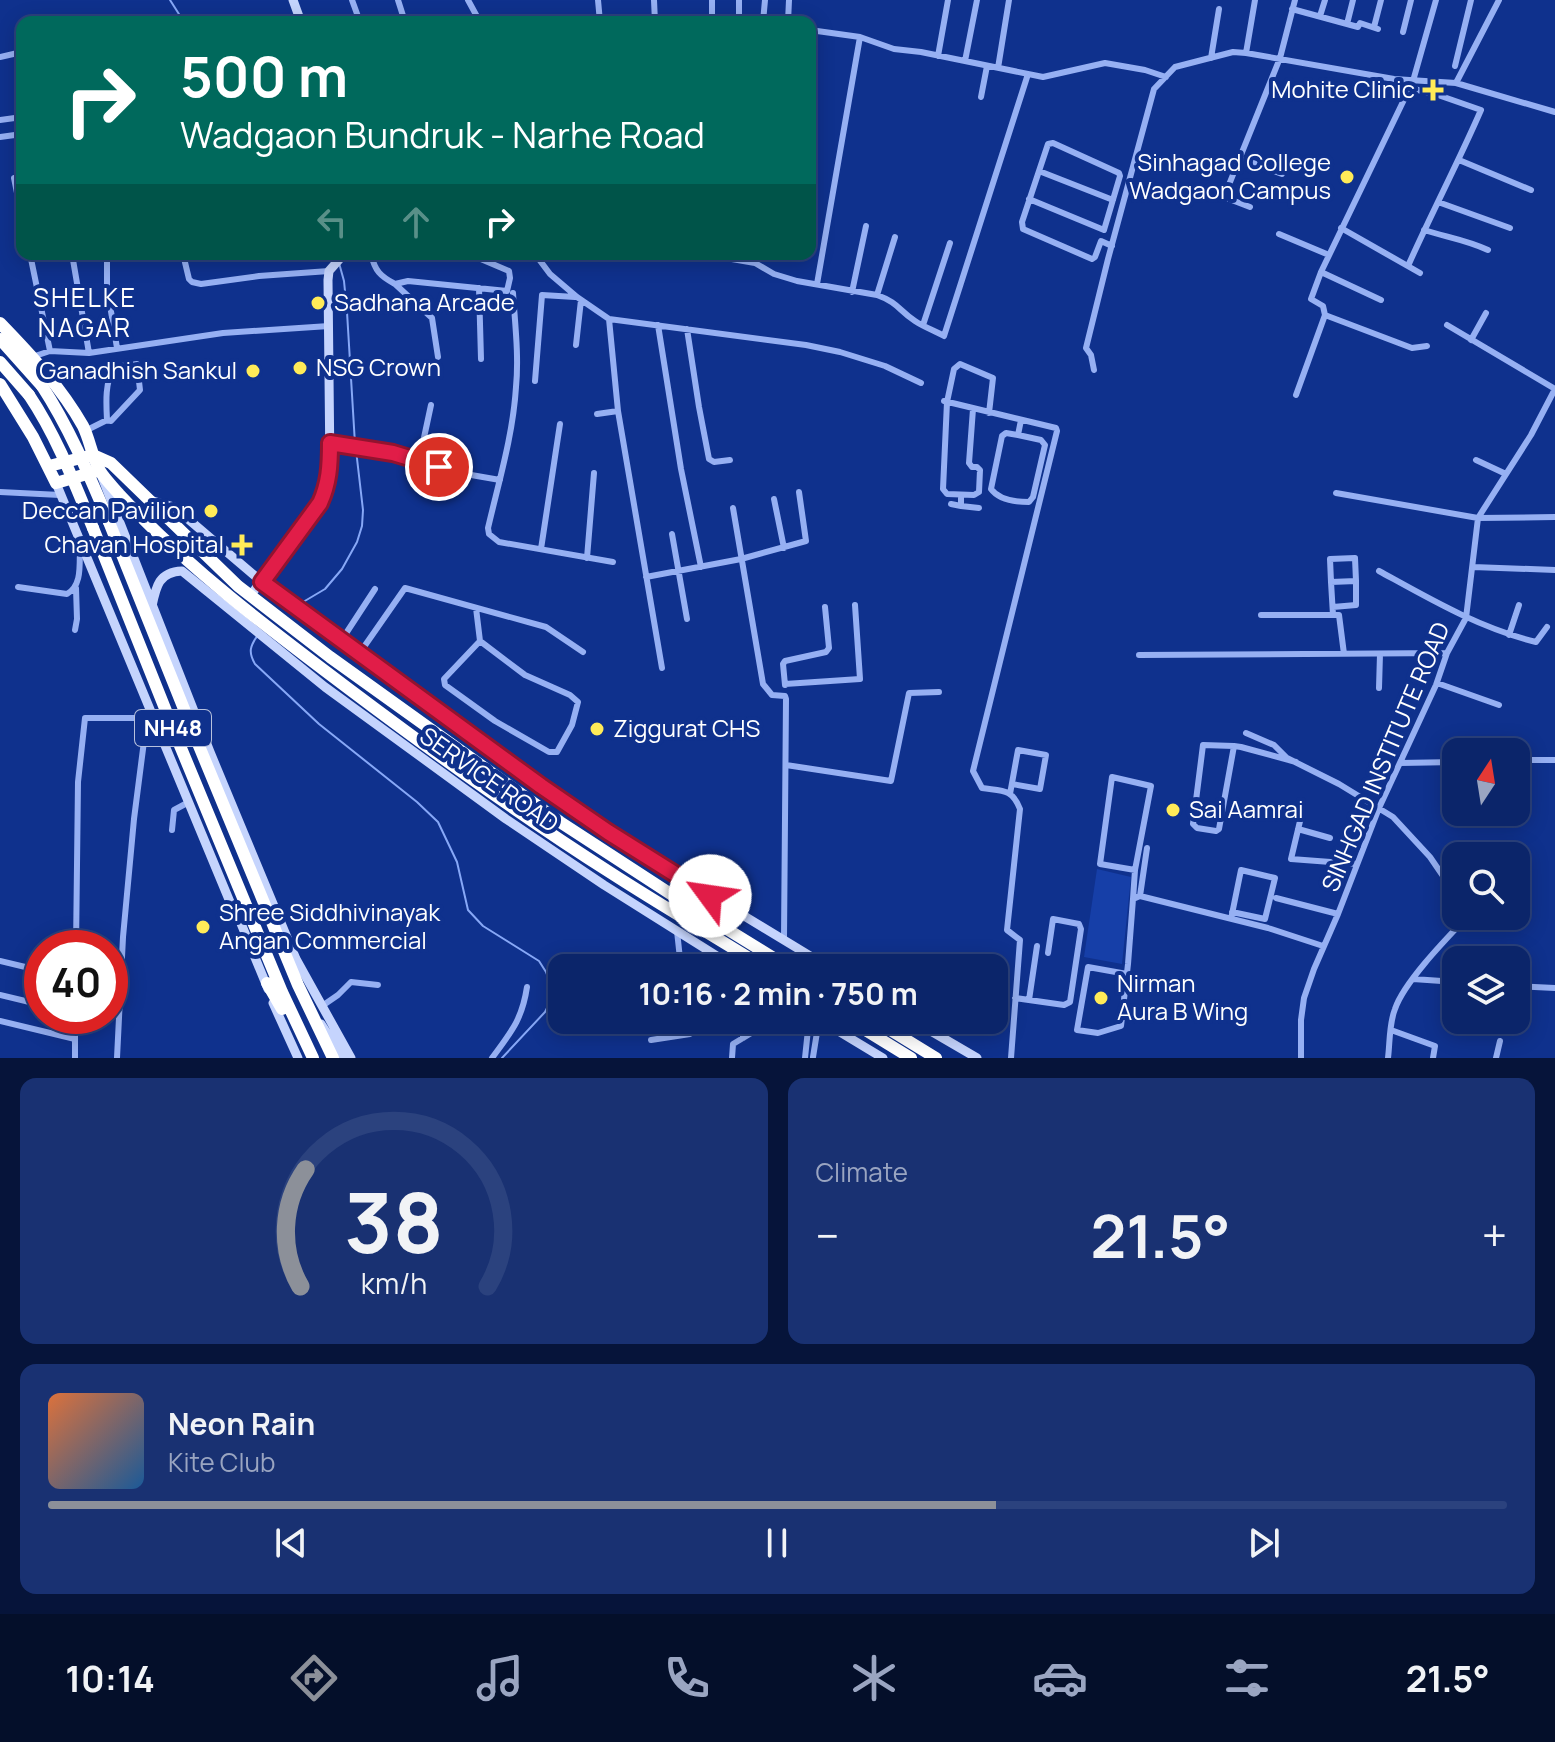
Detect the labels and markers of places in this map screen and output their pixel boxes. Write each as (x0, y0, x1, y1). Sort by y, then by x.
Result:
place label: Mohite Clinic (1271, 72, 1415, 105)
marker: Mohite Clinic (1422, 79, 1444, 101)
place label: Sinhagad College Wadgaon Campus (1129, 145, 1331, 206)
marker: Sinhagad College Wadgaon Campus (1338, 168, 1356, 186)
place label: Sadhana Arcade (334, 285, 515, 318)
marker: Sadhana Arcade (309, 294, 327, 312)
place label: NSG Crown (316, 350, 441, 383)
place label: Ganadhish Sankul (39, 353, 237, 386)
marker: NSG Crown (291, 359, 309, 377)
marker: Ganadhish Sankul (244, 362, 262, 380)
pin (405, 433, 473, 501)
place label: Deccan Pavilion (22, 493, 195, 526)
marker: Deccan Pavilion (202, 502, 220, 520)
place label: Chavan Hospital (44, 527, 224, 560)
marker: Chavan Hospital (231, 534, 253, 556)
place label: Ziggurat CHS (613, 711, 760, 744)
marker: Ziggurat CHS (588, 720, 606, 738)
place label: Sai Aamrai (1189, 792, 1304, 825)
marker: Sai Aamrai (1164, 801, 1182, 819)
place label: Shree Siddhivinayak Angan Commercial (219, 895, 441, 956)
marker: Shree Siddhivinayak Angan Commercial (194, 918, 212, 936)
place label: Nirman Aura B Wing (1117, 966, 1248, 1027)
marker: Nirman Aura B Wing (1092, 989, 1110, 1007)

